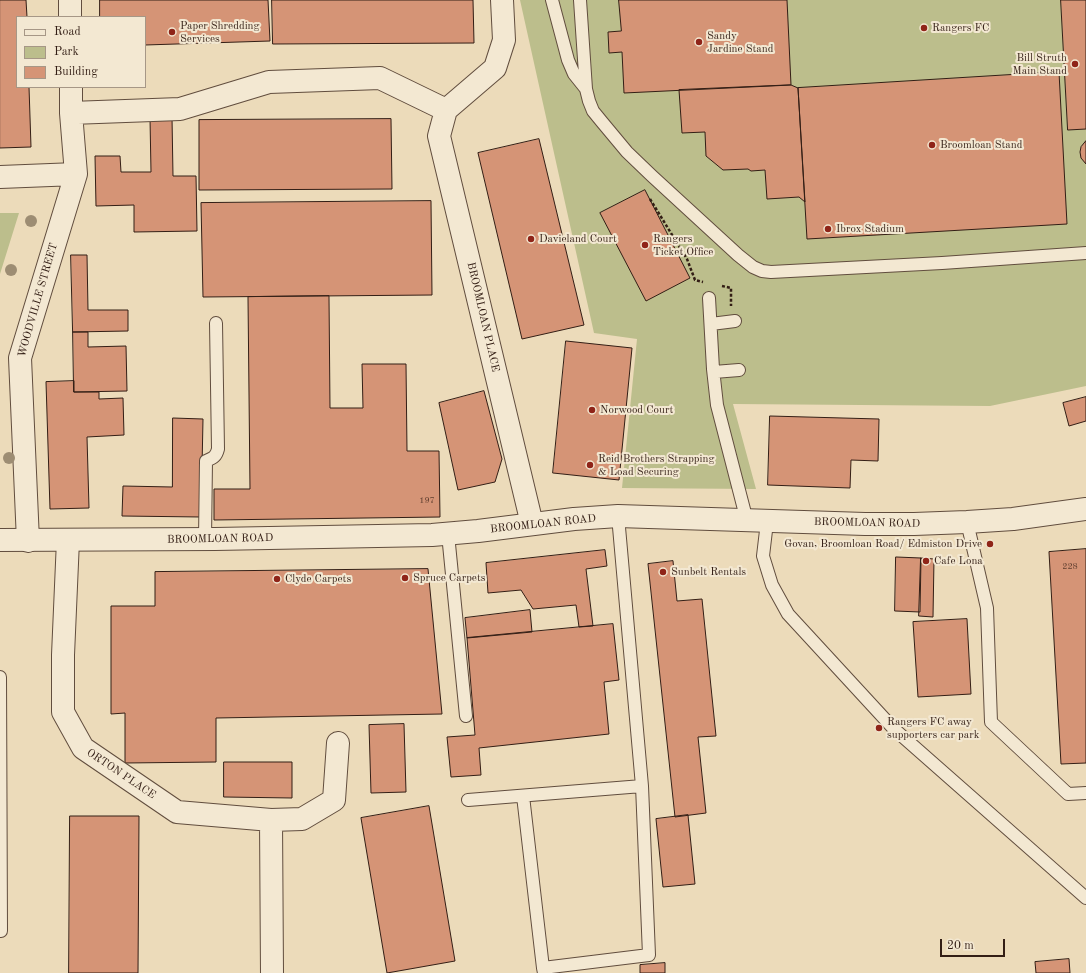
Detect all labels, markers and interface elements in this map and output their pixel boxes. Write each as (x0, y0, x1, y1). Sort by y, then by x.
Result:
legend (16, 16, 146, 88)
place label: Paper Shredding Services (180, 19, 259, 45)
place label: Rangers FC (932, 21, 989, 35)
marker: Rangers FC (919, 23, 929, 33)
text: Road (54, 26, 81, 38)
marker: Paper Shredding Services (167, 27, 177, 37)
place label: Sandy Jardine Stand (707, 29, 773, 55)
marker: Sandy Jardine Stand (694, 37, 704, 47)
text: Park (54, 46, 79, 58)
place label: Bill Struth Main Stand (1013, 51, 1067, 77)
marker: Bill Struth Main Stand (1070, 59, 1080, 69)
text: Building (54, 66, 98, 78)
place label: Broomloan Stand (940, 138, 1022, 152)
marker: Broomloan Stand (927, 140, 937, 150)
place label: Ibrox Stadium (836, 222, 904, 236)
marker: Ibrox Stadium (823, 224, 833, 234)
place label: Davieland Court (539, 232, 617, 246)
place label: Rangers Ticket Office (653, 232, 713, 258)
marker: Davieland Court (526, 234, 536, 244)
marker: Rangers Ticket Office (640, 240, 650, 250)
street label: WOODVILLE STREET (15, 241, 61, 359)
street label: BROOMLOAN PLACE (464, 261, 502, 373)
place label: Norwood Court (600, 403, 673, 417)
marker: Norwood Court (587, 405, 597, 415)
place label: Reid Brothers Strapping & Load Securing (598, 452, 714, 478)
marker: Reid Brothers Strapping & Load Securing (585, 460, 595, 470)
house number: 197 (419, 496, 435, 506)
street label: BROOMLOAN ROAD (489, 512, 597, 536)
street label: BROOMLOAN ROAD (814, 515, 920, 531)
street label: BROOMLOAN ROAD (167, 531, 273, 547)
place label: Govan, Broomloan Road/ Edmiston Drive (784, 537, 982, 551)
marker: Govan, Broomloan Road/ Edmiston Drive (985, 539, 995, 549)
place label: Cafe Lona (934, 554, 983, 568)
marker: Cafe Lona (921, 556, 931, 566)
house number: 228 (1062, 562, 1078, 572)
place label: Sunbelt Rentals (671, 565, 746, 579)
marker: Sunbelt Rentals (658, 567, 668, 577)
place label: Spruce Carpets (413, 571, 486, 585)
place label: Clyde Carpets (285, 572, 351, 586)
marker: Spruce Carpets (400, 573, 410, 583)
marker: Clyde Carpets (272, 574, 282, 584)
place label: Rangers FC away supporters car park (887, 715, 979, 741)
marker: Rangers FC away supporters car park (874, 723, 884, 733)
street label: ORTON PLACE (84, 746, 158, 802)
scale bar (942, 931, 1007, 957)
text: 20 m (947, 940, 974, 952)

